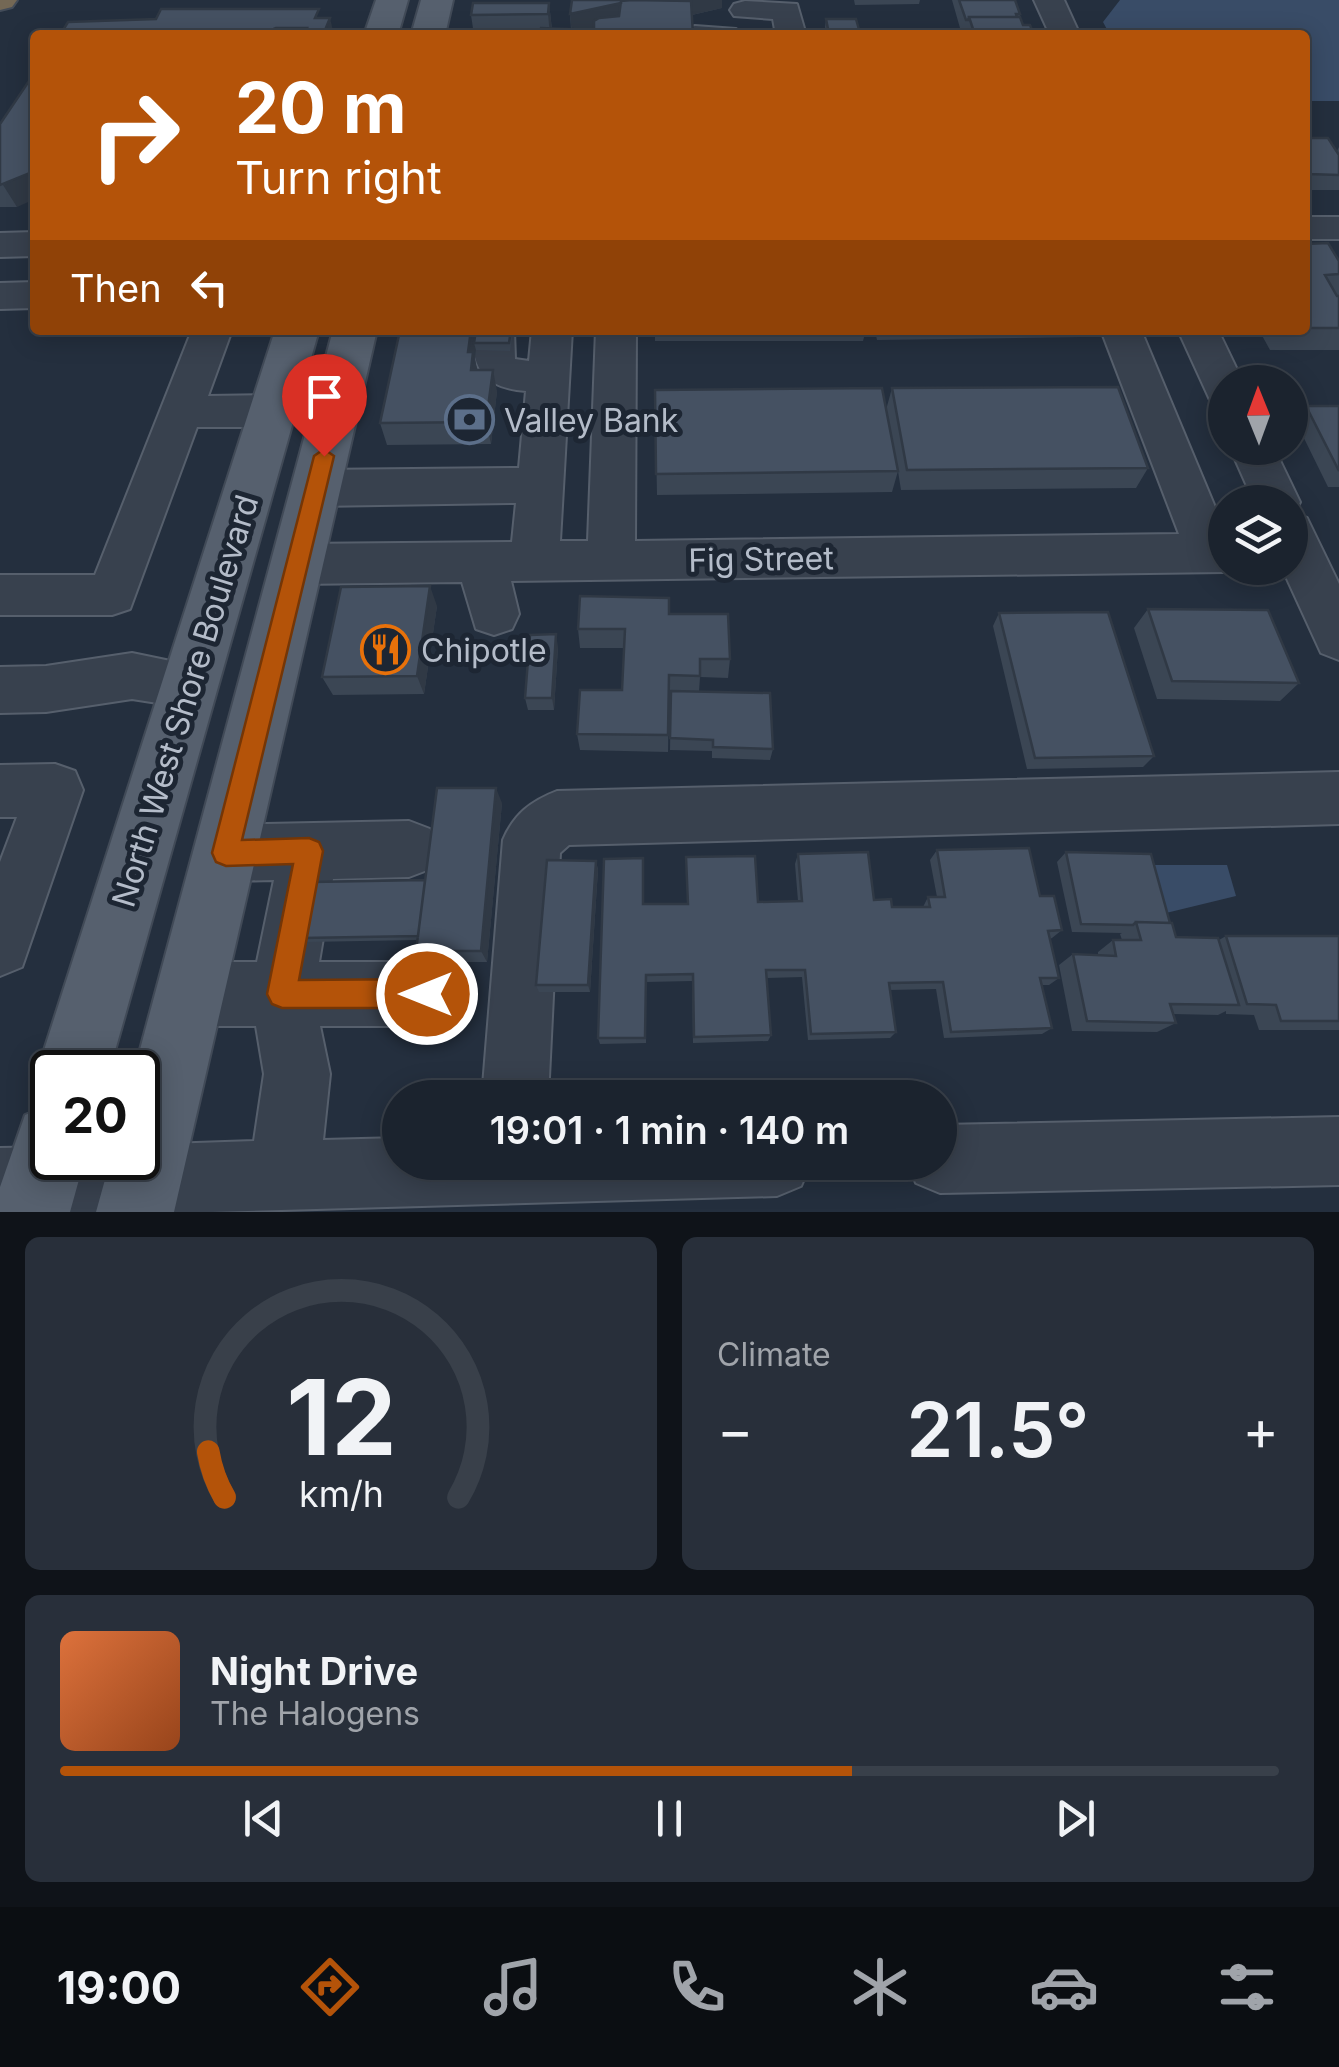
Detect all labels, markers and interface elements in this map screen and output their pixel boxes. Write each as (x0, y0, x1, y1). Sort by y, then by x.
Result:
text: 20 m (235, 65, 407, 150)
icon: right (70, 70, 200, 200)
text: Turn right (235, 150, 442, 205)
icon: left (182, 260, 237, 315)
text: Then (70, 265, 162, 311)
pin (282, 354, 367, 457)
north arrow (1208, 365, 1308, 465)
map controls (1208, 365, 1308, 585)
icon: arrive (297, 369, 352, 424)
bank icon: Valley Bank (443, 394, 495, 446)
place label: Valley Bank (504, 401, 679, 440)
button: layers (1208, 485, 1308, 585)
street label: North West Shore Boulevard (104, 490, 266, 912)
street label: Fig Street (688, 538, 834, 580)
restaurant icon: Chipotle (360, 624, 412, 676)
place label: Chipotle (421, 631, 547, 670)
position arrow (375, 942, 479, 1046)
speed limit sign: 20 (30, 1050, 160, 1180)
text: 19:01 · 1 min · 140 m (490, 1107, 849, 1153)
text: Climate (717, 1335, 831, 1374)
text: 12 (286, 1354, 396, 1480)
text: 21.5° (907, 1384, 1089, 1475)
text: − (717, 1397, 753, 1463)
text: + (1243, 1397, 1279, 1463)
text: km/h (299, 1472, 383, 1516)
text: Night Drive (210, 1648, 418, 1694)
text: The Halogens (210, 1694, 420, 1733)
icon: previous (236, 1791, 291, 1846)
icon: pause (642, 1791, 697, 1846)
icon: next (1048, 1791, 1103, 1846)
icon: directions (295, 1952, 365, 2022)
icon: music (478, 1952, 548, 2022)
icon: phone (662, 1952, 732, 2022)
icon: climate (845, 1952, 915, 2022)
icon: car (1029, 1952, 1099, 2022)
icon: filters (1212, 1952, 1282, 2022)
text: 19:00 (57, 1960, 181, 2015)

